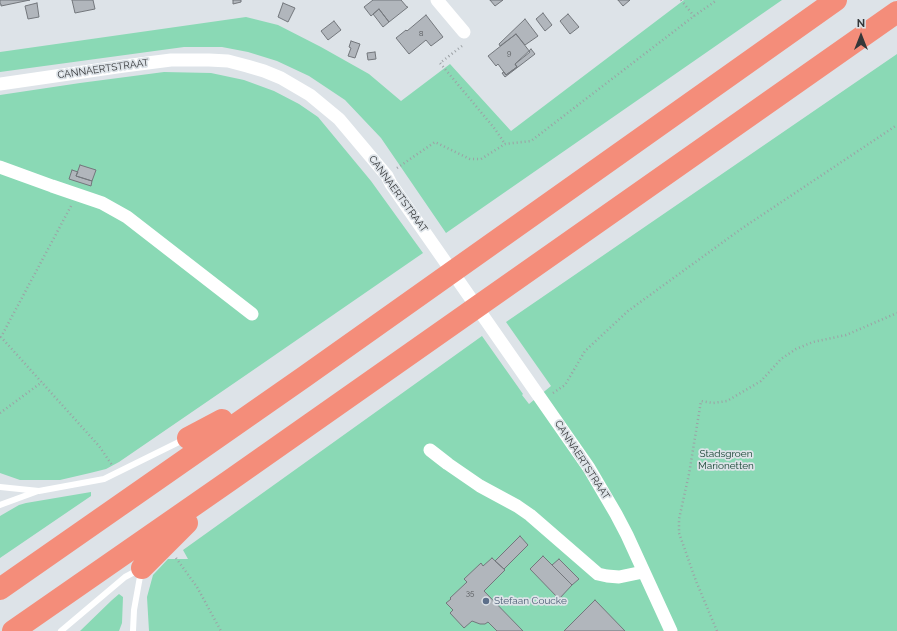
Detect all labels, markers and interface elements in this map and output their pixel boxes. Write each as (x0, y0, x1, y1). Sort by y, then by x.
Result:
north arrow (841, 16, 881, 56)
text: N (857, 17, 865, 30)
house number: 8 (419, 29, 423, 39)
house number: 9 (507, 49, 511, 59)
street label: CANNAERTSTRAAT (57, 57, 149, 81)
street label: CANNAERTSTRAAT (366, 153, 430, 235)
street label: CANNAERTSTRAAT (552, 418, 612, 502)
park label: Stadsgroen Marionetten (698, 448, 754, 472)
house number: 35 (466, 589, 474, 599)
place label: Stefaan Coucke (494, 595, 567, 607)
marker: Stefaan Coucke (481, 596, 491, 606)

